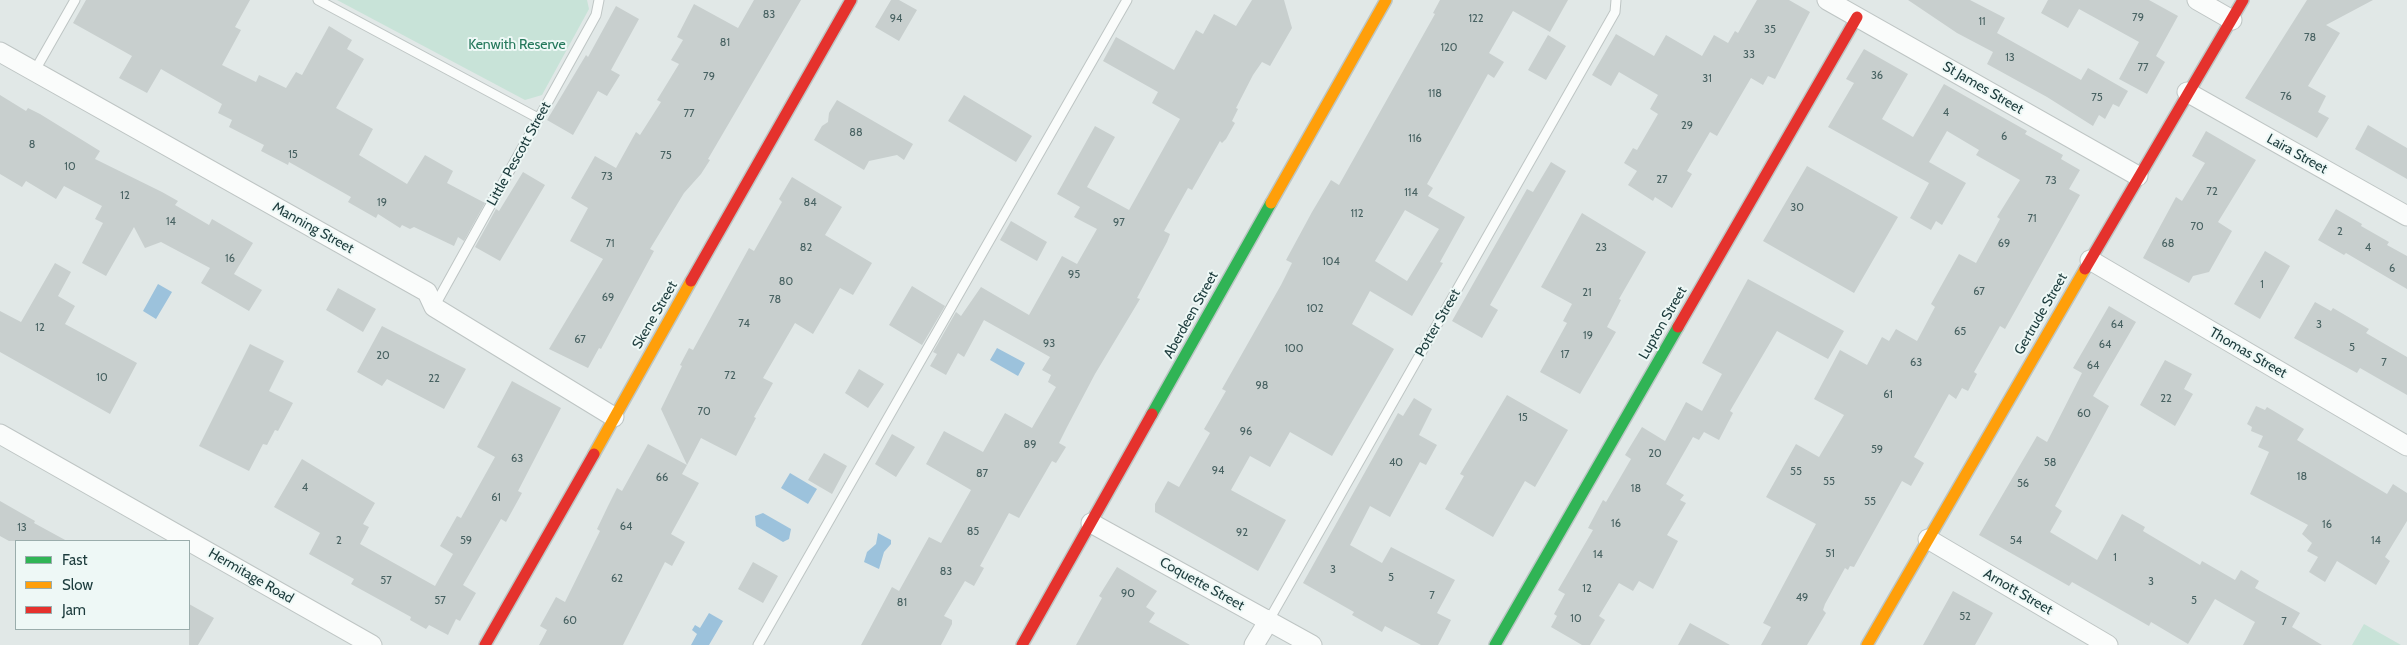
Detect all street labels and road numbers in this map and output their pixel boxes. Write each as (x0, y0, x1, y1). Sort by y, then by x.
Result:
street label: St James Street (1940, 58, 2026, 118)
street label: Little Pescott Street (483, 99, 555, 209)
street label: Laira Street (2264, 130, 2330, 178)
street label: Manning Street (269, 199, 357, 257)
street label: Aberdeen Street (1160, 269, 1222, 361)
street label: Gertrude Street (2011, 270, 2071, 358)
street label: Skene Street (629, 278, 681, 352)
street label: Lupton Street (1635, 284, 1691, 362)
street label: Potter Street (1412, 286, 1464, 360)
street label: Thomas Street (2206, 324, 2290, 382)
street label: Hermitage Road (205, 545, 297, 607)
street label: Coquette Street (1157, 554, 1247, 614)
street label: Arnott Street (1980, 565, 2056, 619)

